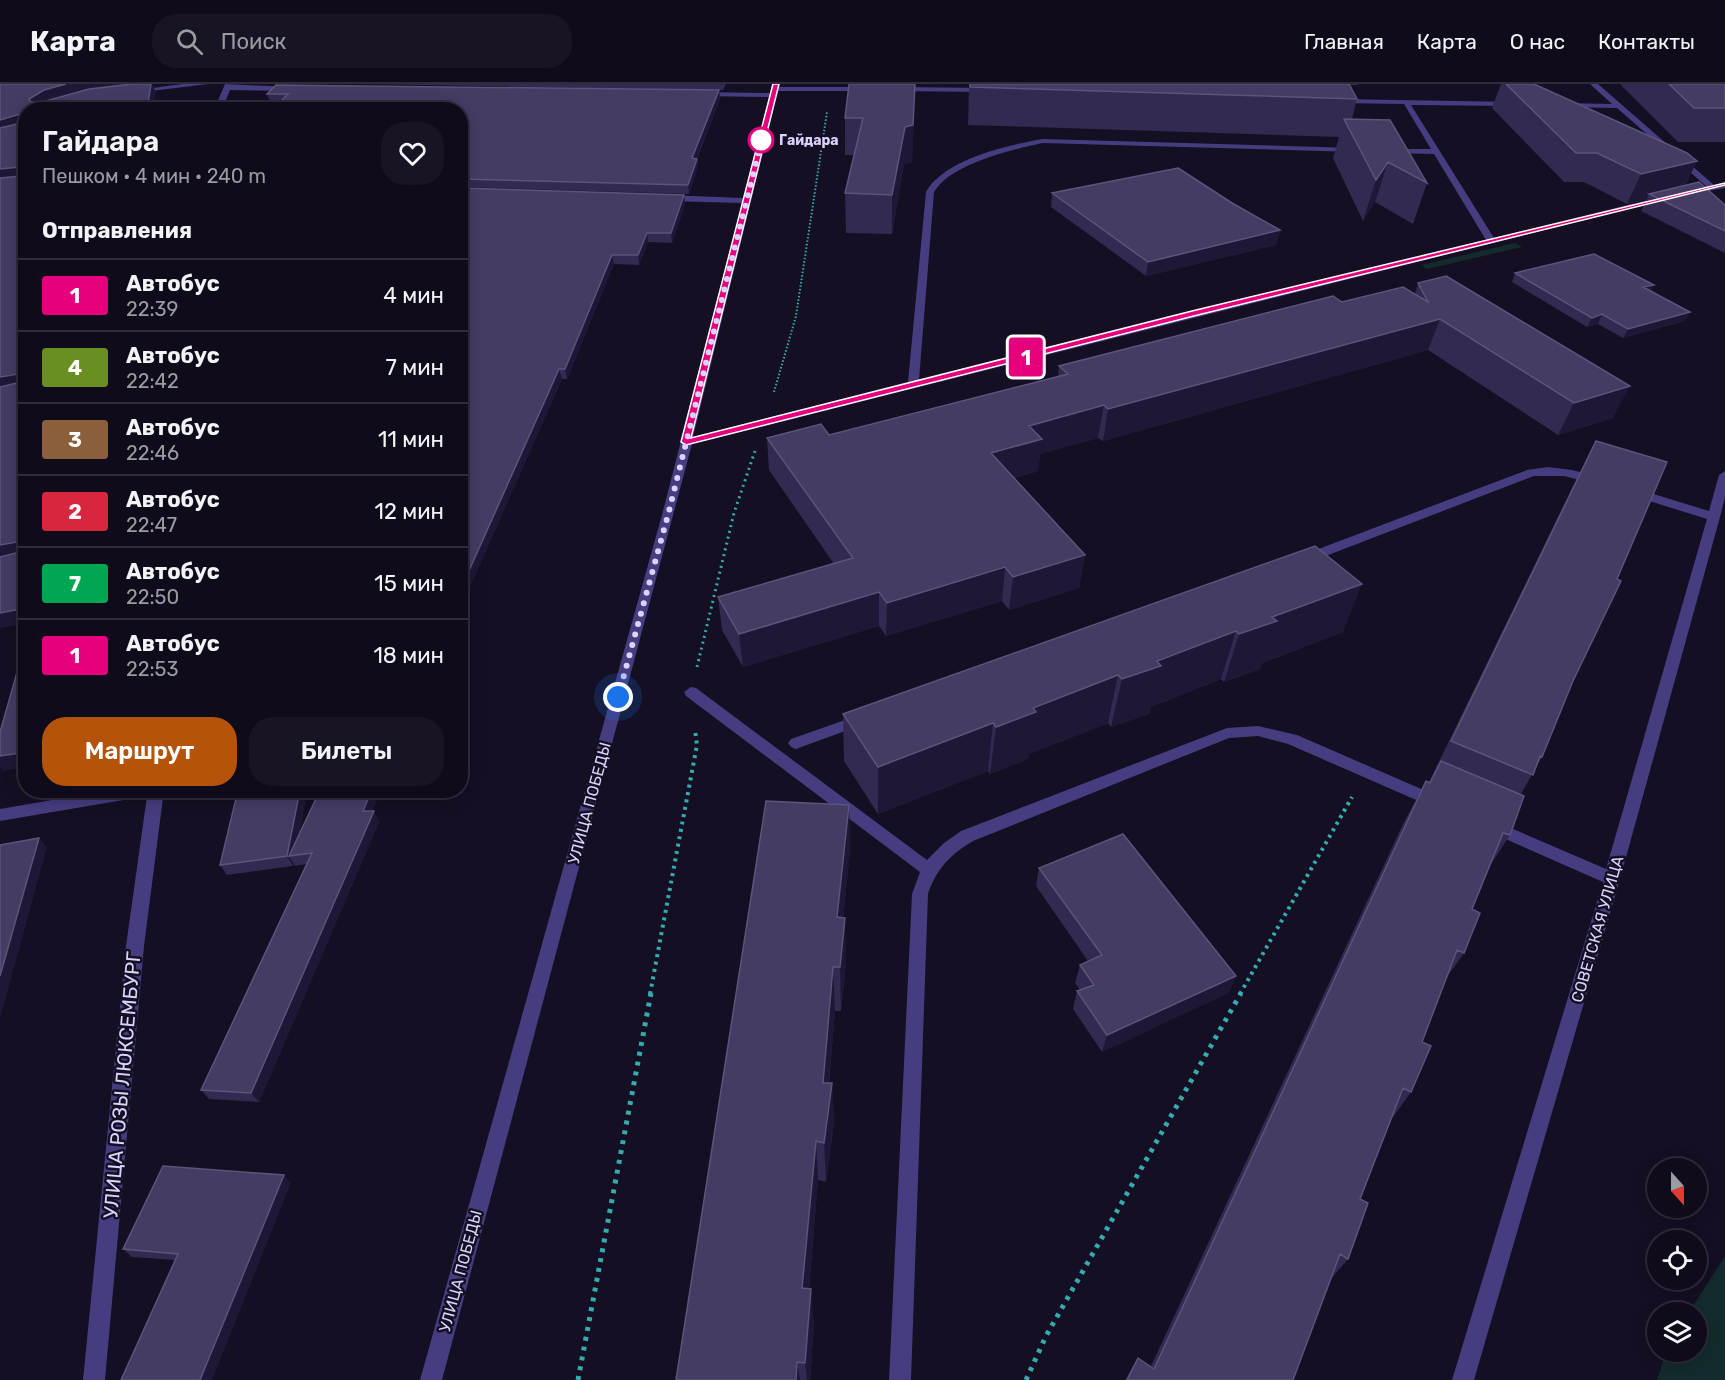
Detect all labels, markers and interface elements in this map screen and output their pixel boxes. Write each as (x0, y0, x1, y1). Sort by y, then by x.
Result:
search box (152, 14, 572, 68)
text: Карта (30, 25, 116, 58)
icon: search (173, 25, 206, 58)
text: Поиск (221, 28, 286, 55)
text: Главная (1304, 29, 1384, 54)
text: Карта (1417, 29, 1477, 54)
text: О нас (1510, 29, 1565, 54)
text: Контакты (1598, 29, 1695, 54)
button: heart (381, 122, 444, 185)
text: Гайдара (42, 125, 159, 158)
marker: Гайдара (748, 127, 774, 153)
place label: Гайдара (779, 132, 839, 149)
text: Пешком · 4 мин · 240 m (42, 164, 266, 188)
text: Отправления (42, 217, 192, 244)
text: Автобус (126, 270, 220, 297)
text: 4 мин (383, 282, 444, 309)
text: 1 (70, 283, 80, 308)
text: 22:39 (126, 297, 178, 321)
line badge: 1 (1006, 338, 1046, 376)
text: Автобус (126, 342, 220, 369)
text: 1 (1021, 345, 1031, 370)
text: 7 мин (386, 354, 444, 381)
text: 4 (68, 355, 82, 380)
text: 22:42 (126, 369, 179, 393)
text: Автобус (126, 414, 220, 441)
text: 11 мин (378, 426, 444, 453)
text: 3 (68, 427, 82, 452)
text: 22:46 (126, 441, 179, 465)
text: Автобус (126, 486, 220, 513)
text: 12 мин (374, 498, 444, 525)
text: 2 (68, 499, 82, 524)
text: 22:47 (126, 513, 177, 537)
text: Автобус (126, 558, 220, 585)
text: 15 мин (374, 570, 444, 597)
text: 7 (69, 571, 81, 596)
text: 22:50 (126, 585, 179, 609)
text: Автобус (126, 630, 220, 657)
text: 18 мин (373, 642, 444, 669)
text: 1 (70, 643, 80, 668)
text: 22:53 (126, 657, 179, 681)
your location (603, 682, 633, 712)
button: Маршрут (42, 717, 237, 786)
button: Билеты (249, 717, 444, 786)
street label: УЛИЦА ПОБЕДЫ (564, 740, 615, 866)
street label: СОВЕТСКАЯ УЛИЦА (1567, 853, 1628, 1005)
street label: УЛИЦА РОЗЫ ЛЮКСЕМБУРГ (98, 950, 146, 1219)
north arrow (1647, 1158, 1707, 1218)
map controls (1647, 1158, 1707, 1362)
street label: УЛИЦА ПОБЕДЫ (435, 1208, 486, 1334)
button: locate (1647, 1230, 1707, 1290)
button: layers (1647, 1302, 1707, 1362)

